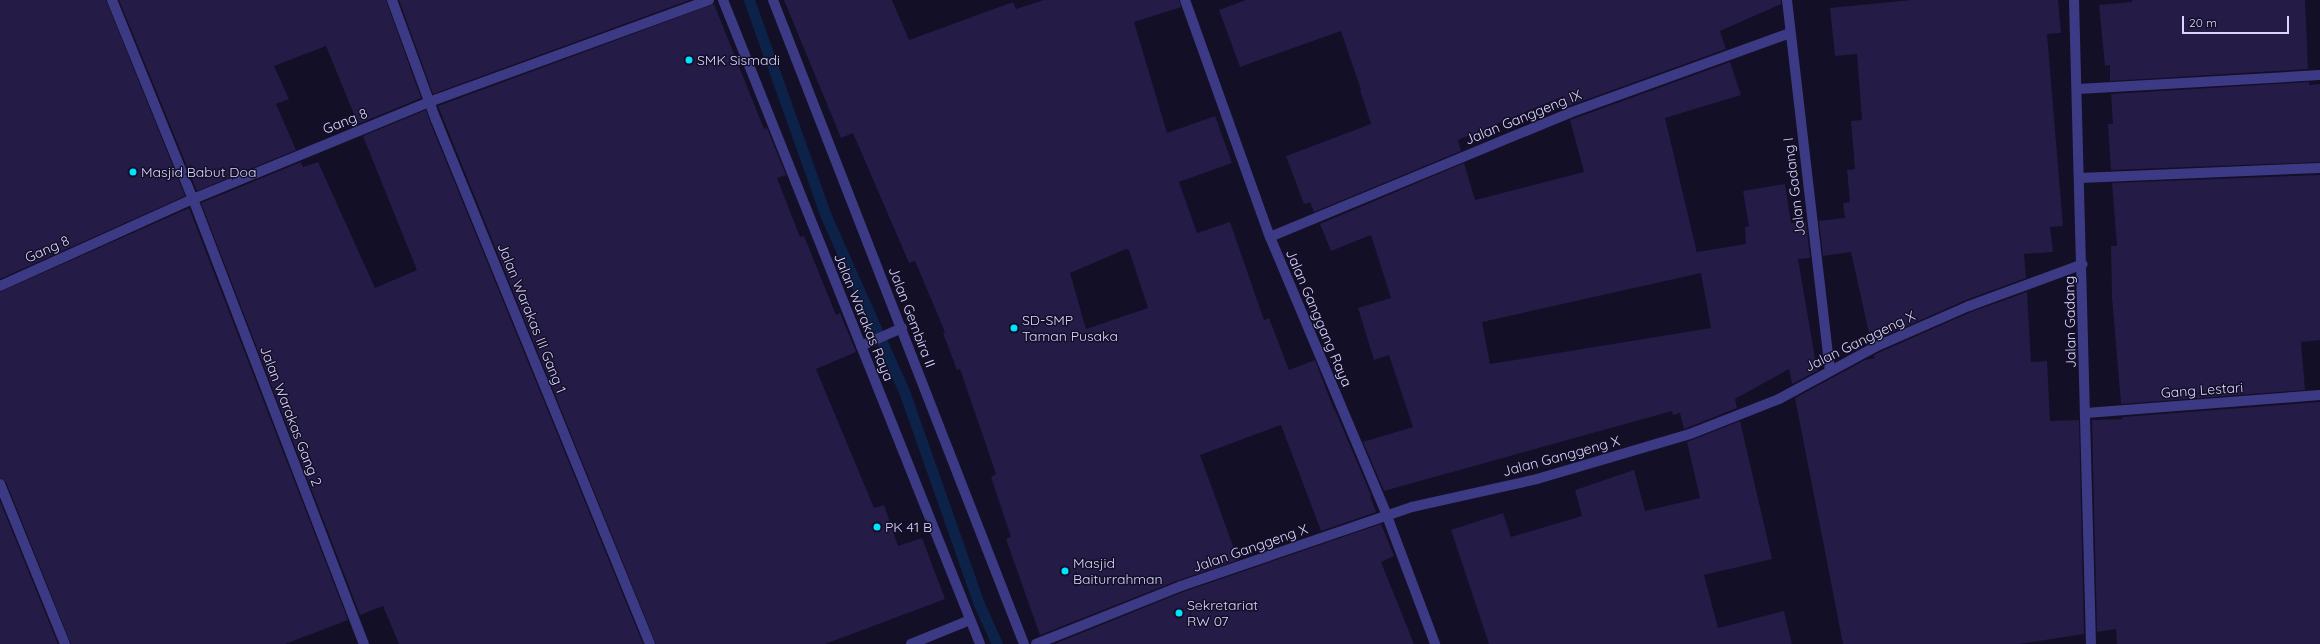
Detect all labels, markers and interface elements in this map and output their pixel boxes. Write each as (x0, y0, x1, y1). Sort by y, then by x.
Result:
scale bar (2184, 8, 2291, 34)
text: 20 m (2189, 15, 2217, 30)
place label: SMK Sismadi (697, 52, 780, 68)
marker: SMK Sismadi (684, 55, 694, 65)
street label: Jalan Ganggeng IX (1462, 86, 1584, 148)
street label: Gang 8 (320, 104, 370, 138)
street label: Jalan Gadang I (1780, 137, 1808, 237)
place label: Masjid Babut Doa (141, 164, 256, 180)
marker: Masjid Babut Doa (128, 167, 138, 177)
street label: Gang 8 (22, 232, 72, 266)
street label: Jalan Warakas III Gang 1 (494, 240, 570, 396)
street label: Jalan Ganggang Raya (1282, 247, 1356, 389)
street label: Jalan Warakas Raya (831, 251, 897, 383)
street label: Jalan Gembira II (885, 264, 939, 370)
street label: Jalan Gadang (2061, 276, 2079, 368)
street label: Jalan Ganggeng X (1802, 307, 1918, 375)
place label: SD-SMP Taman Pusaka (1022, 312, 1118, 344)
marker: SD-SMP Taman Pusaka (1009, 323, 1019, 333)
street label: Jalan Warakas Gang 2 (256, 344, 326, 488)
street label: Gang Lestari (2160, 379, 2244, 401)
street label: Jalan Ganggeng X (1500, 432, 1622, 480)
place label: PK 41 B (885, 519, 932, 535)
street label: Jalan Ganggeng X (1190, 520, 1310, 576)
marker: PK 41 B (872, 522, 882, 532)
place label: Masjid Baiturrahman (1073, 555, 1163, 588)
marker: Masjid Baiturrahman (1060, 566, 1070, 576)
place label: Sekretariat RW 07 (1187, 597, 1258, 630)
marker: Sekretariat RW 07 (1174, 608, 1184, 618)

